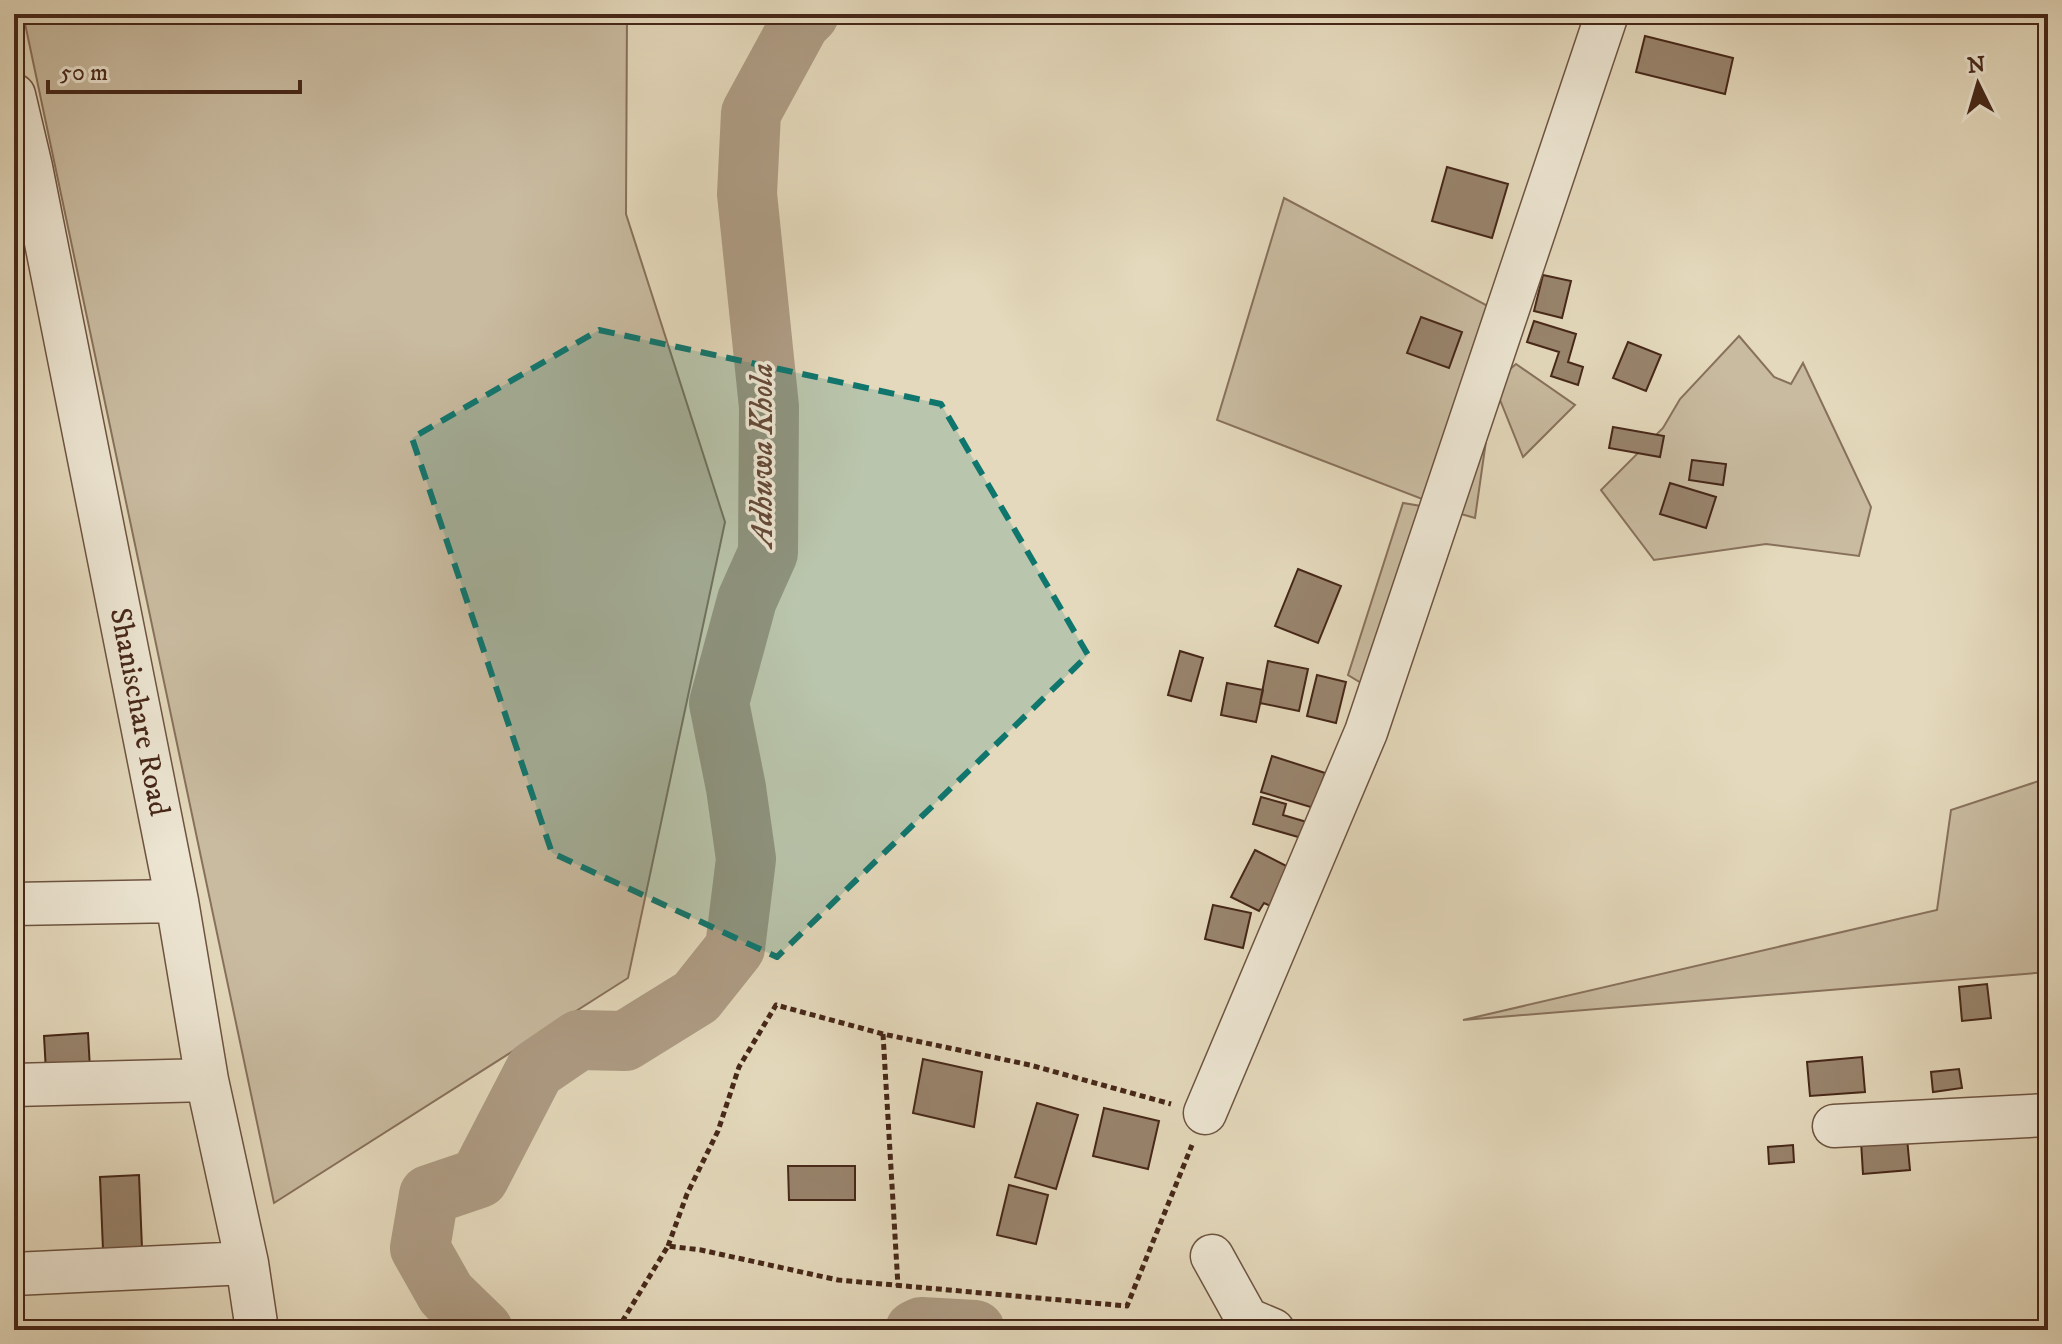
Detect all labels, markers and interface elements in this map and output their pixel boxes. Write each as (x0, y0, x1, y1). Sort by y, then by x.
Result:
scale bar (48, 44, 300, 94)
north arrow (1938, 44, 2018, 124)
text: N (1966, 51, 1987, 80)
text: 50 m (60, 58, 108, 88)
water label: Adhuwa Khola (743, 363, 783, 550)
street label: Shanischare Road (101, 605, 177, 819)

